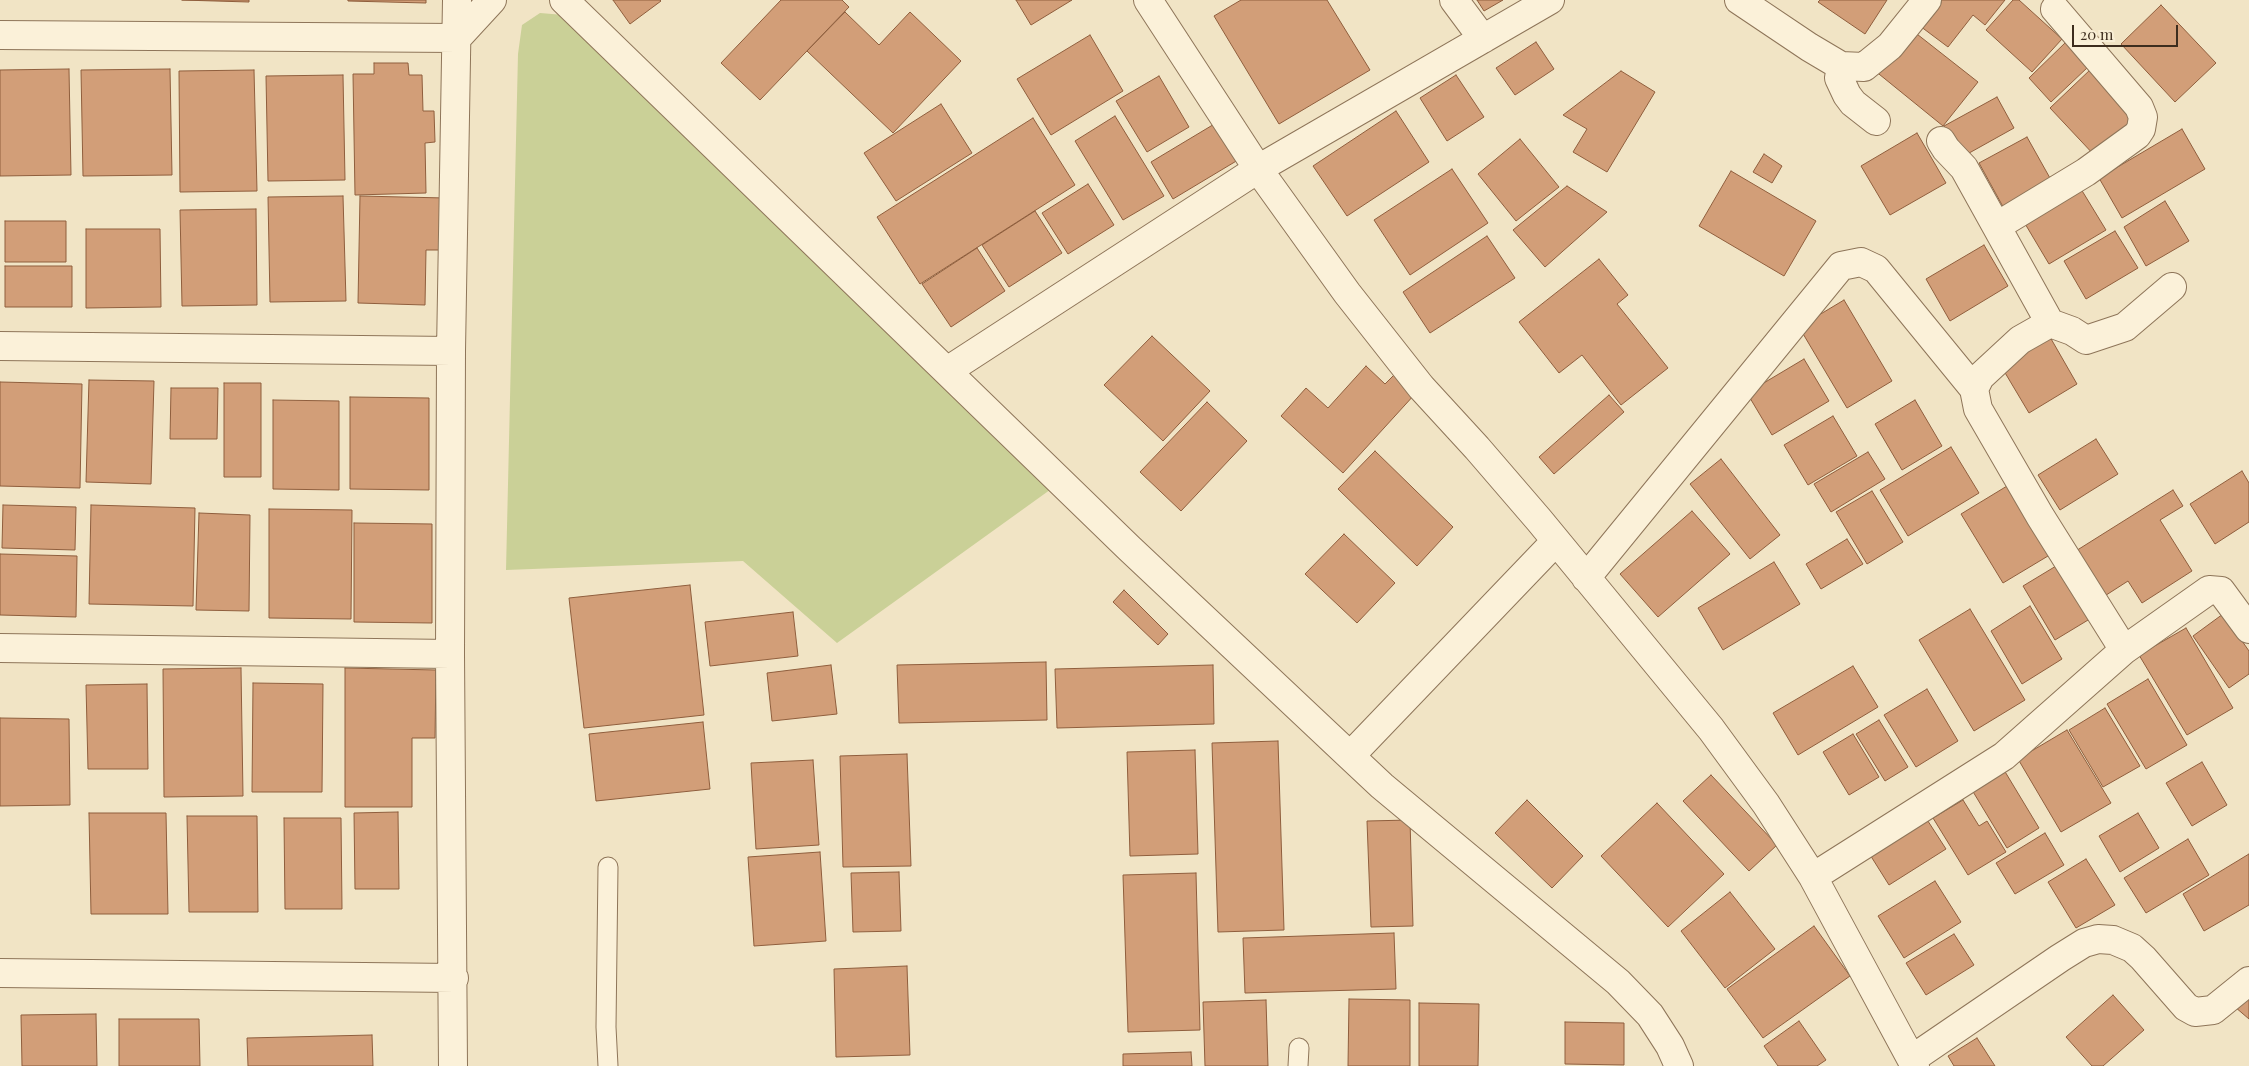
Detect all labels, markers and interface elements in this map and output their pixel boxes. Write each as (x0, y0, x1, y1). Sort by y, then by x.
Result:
scale bar (2074, 15, 2180, 47)
text: 20 m (2080, 24, 2113, 44)

